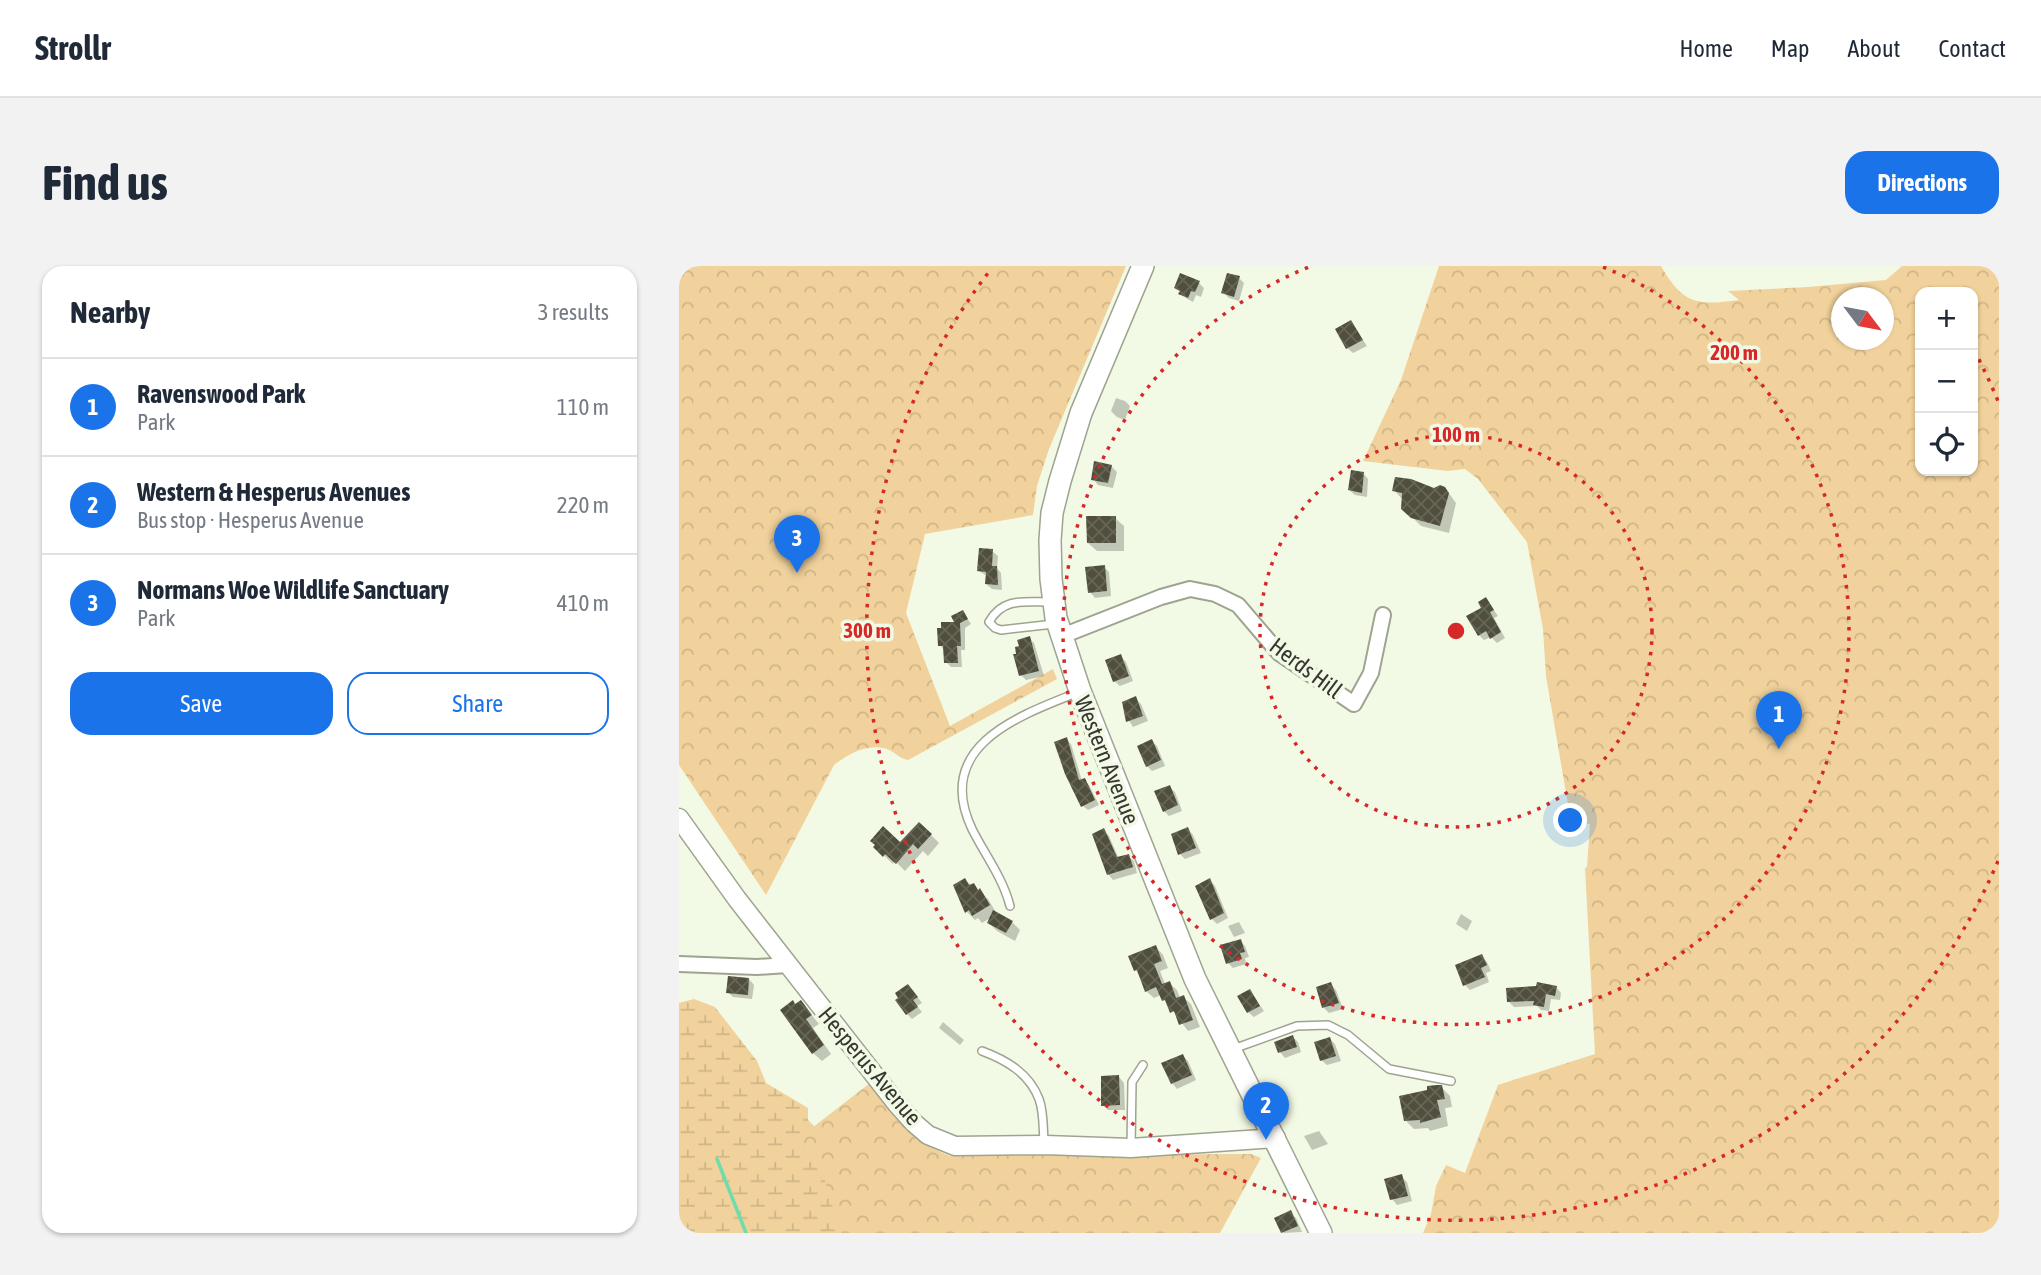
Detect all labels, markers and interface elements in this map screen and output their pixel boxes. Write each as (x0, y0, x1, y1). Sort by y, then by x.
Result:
text: Strollr (35, 29, 111, 67)
text: Home (1679, 35, 1733, 62)
text: Map (1771, 35, 1809, 62)
text: About (1847, 35, 1900, 62)
text: Contact (1938, 35, 2006, 62)
button: Directions (1845, 151, 1999, 214)
text: Find us (42, 154, 168, 210)
north arrow (1831, 287, 1894, 350)
map controls (1915, 287, 1978, 476)
button: + (1915, 287, 1978, 350)
text: Nearby (70, 295, 150, 329)
text: 3 results (538, 299, 609, 325)
text: 200 m (1710, 340, 1758, 364)
button: − (1915, 350, 1978, 413)
text: Ravenswood Park (137, 379, 305, 409)
text: 1 (88, 394, 98, 420)
text: 110 m (557, 394, 609, 420)
text: Park (137, 409, 175, 435)
button: locate (1915, 413, 1978, 476)
text: 100 m (1432, 422, 1480, 446)
text: Western & Hesperus Avenues (137, 477, 410, 507)
text: 2 (88, 492, 98, 518)
text: 220 m (557, 492, 609, 518)
text: Bus stop · Hesperus Avenue (137, 507, 364, 533)
pin: 3 (774, 515, 820, 573)
text: Normans Woe Wildlife Sanctuary (137, 575, 449, 605)
text: 3 (88, 590, 98, 616)
text: 410 m (557, 590, 609, 616)
text: Park (137, 605, 175, 631)
text: 300 m (843, 618, 891, 642)
centre of rings (1444, 619, 1468, 643)
street label: Herds Hill (1265, 632, 1347, 704)
button: Save (70, 672, 333, 735)
button: Share (347, 672, 609, 735)
pin: 1 (1756, 691, 1802, 749)
street label: Western Avenue (1069, 692, 1145, 828)
your location (1553, 803, 1587, 837)
street label: Hesperus Avenue (813, 1002, 927, 1130)
pin: 2 (1243, 1082, 1289, 1140)

